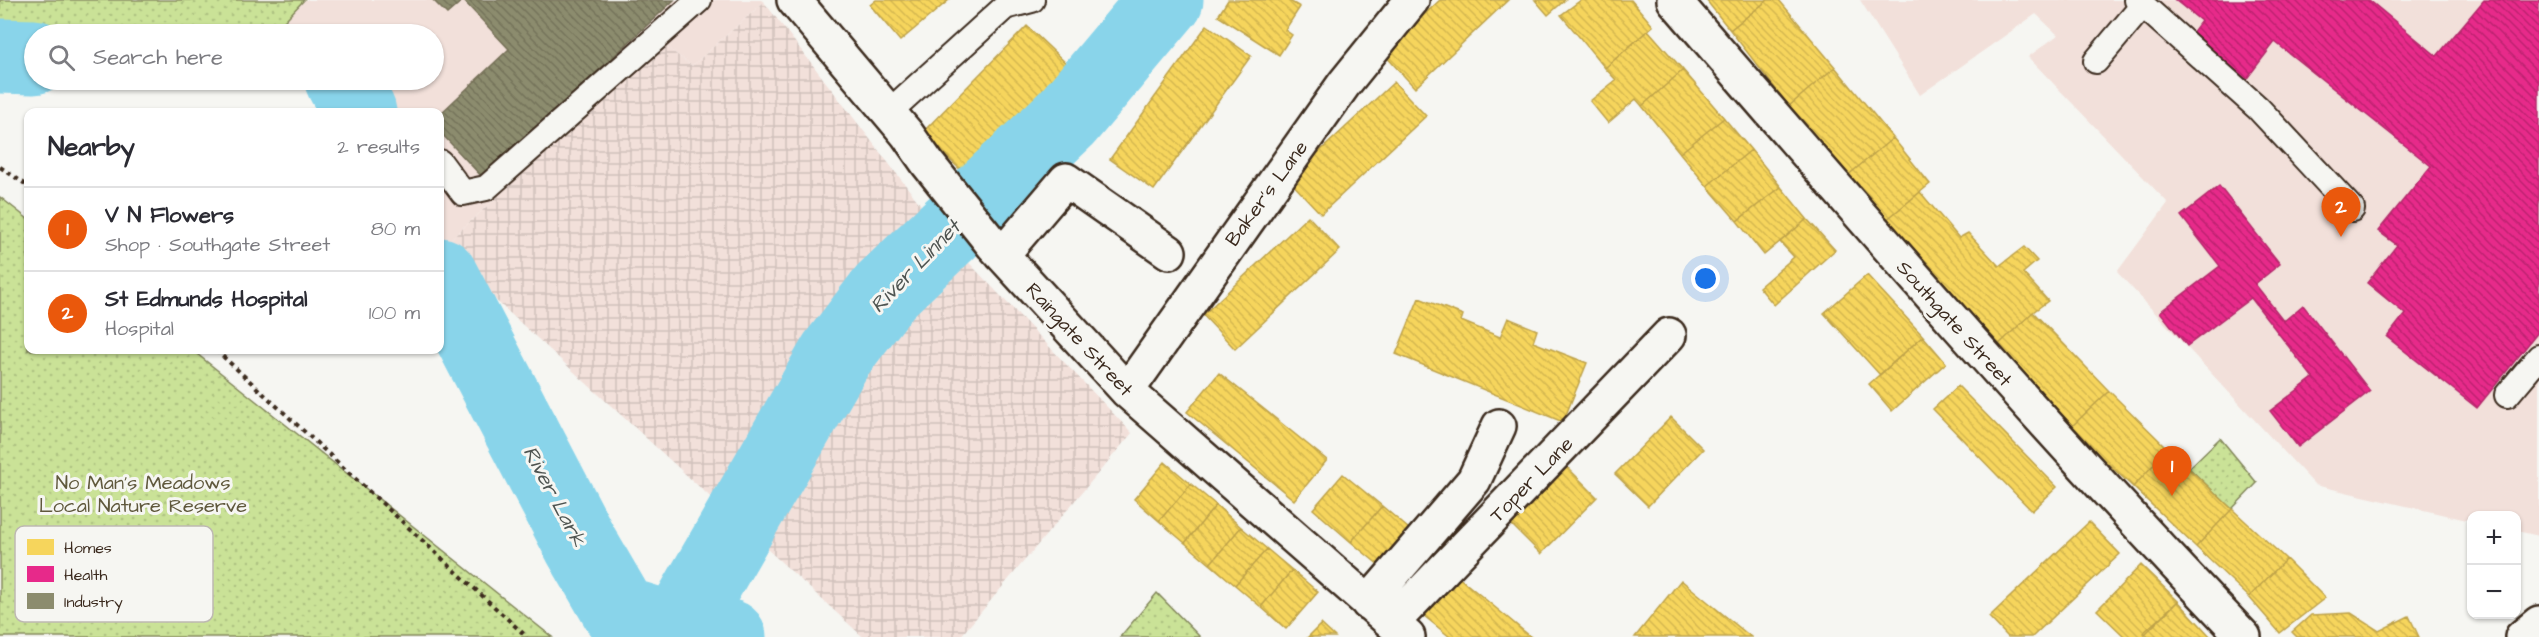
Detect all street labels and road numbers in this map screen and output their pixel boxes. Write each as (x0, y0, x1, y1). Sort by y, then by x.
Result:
street label: Baker's Lane (1219, 135, 1315, 252)
street label: Southgate Street (1889, 254, 2019, 394)
street label: Raingate Street (1018, 277, 1139, 404)
street label: Toper Lane (1484, 430, 1580, 529)

